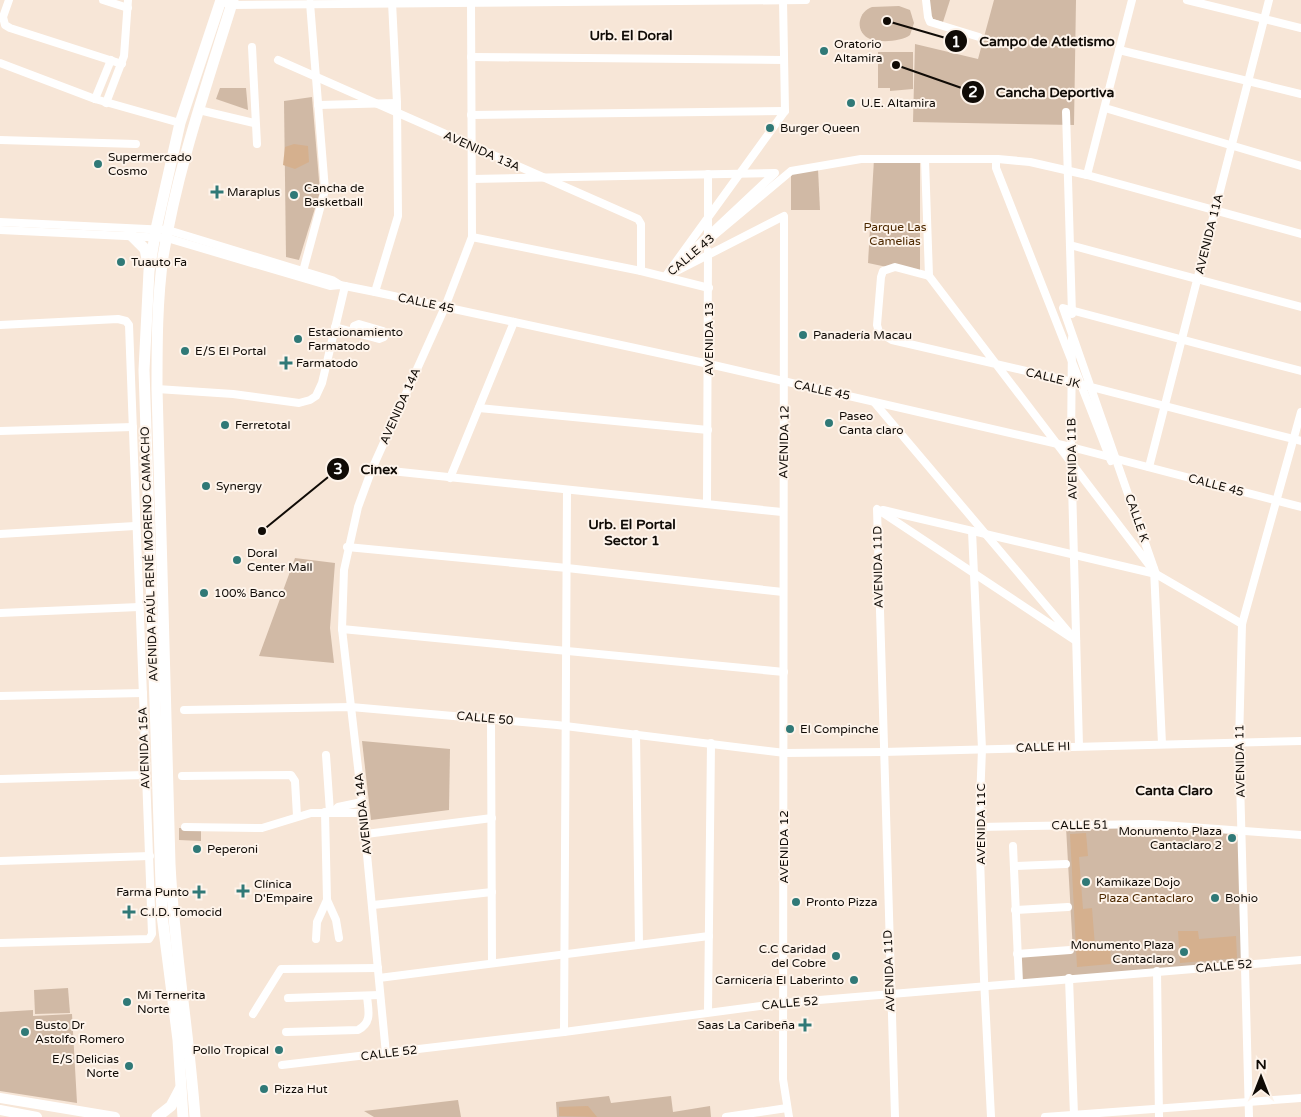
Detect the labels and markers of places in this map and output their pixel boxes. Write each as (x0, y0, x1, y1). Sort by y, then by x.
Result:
callout: Campo de Atletismo (944, 27, 1125, 56)
place label: Oratorio Altamira (834, 37, 883, 65)
marker: Oratorio Altamira (818, 45, 830, 57)
callout: Cancha Deportiva (961, 77, 1124, 106)
place label: U.E. Altamira (861, 96, 936, 110)
marker: U.E. Altamira (845, 97, 857, 109)
place label: Burger Queen (780, 121, 860, 135)
marker: Burger Queen (764, 122, 776, 134)
place label: Supermercado Cosmo (108, 150, 192, 178)
marker: Supermercado Cosmo (92, 158, 104, 170)
place label: Cancha de Basketball (304, 181, 365, 209)
place label: Maraplus (227, 185, 281, 199)
marker: Maraplus (211, 186, 223, 198)
marker: Cancha de Basketball (288, 189, 300, 201)
place label: Tuauto Fa (131, 255, 187, 269)
marker: Tuauto Fa (115, 256, 127, 268)
place label: Estacionamiento Farmatodo (308, 325, 403, 353)
place label: Panadería Macau (813, 328, 912, 342)
marker: Panadería Macau (797, 329, 809, 341)
marker: Estacionamiento Farmatodo (292, 333, 304, 345)
place label: E/S El Portal (195, 344, 266, 358)
marker: E/S El Portal (179, 345, 191, 357)
place label: Farmatodo (296, 356, 358, 370)
marker: Farmatodo (280, 357, 292, 369)
place label: Paseo Canta claro (839, 409, 904, 437)
marker: Paseo Canta claro (823, 417, 835, 429)
place label: Ferretotal (235, 418, 290, 432)
marker: Ferretotal (219, 419, 231, 431)
callout: Cinex (326, 454, 408, 483)
place label: Synergy (216, 479, 263, 493)
marker: Synergy (200, 480, 212, 492)
place label: Doral Center Mall (247, 546, 312, 574)
marker: Doral Center Mall (231, 554, 243, 566)
place label: 100% Banco (214, 586, 286, 600)
marker: 100% Banco (198, 587, 210, 599)
place label: El Compinche (800, 722, 879, 736)
marker: El Compinche (784, 723, 796, 735)
place label: Monumento Plaza Cantaclaro 2 (1118, 824, 1222, 852)
marker: Monumento Plaza Cantaclaro 2 (1226, 832, 1238, 844)
place label: Peperoni (207, 842, 258, 856)
marker: Peperoni (191, 843, 203, 855)
place label: Kamikaze Dojo (1096, 875, 1180, 889)
marker: Kamikaze Dojo (1080, 876, 1092, 888)
place label: Clínica D'Empaire (254, 877, 313, 905)
marker: Clínica D'Empaire (236, 884, 250, 898)
place label: Farma Punto (116, 885, 189, 899)
marker: Farma Punto (193, 886, 205, 898)
place label: Bohio (1225, 891, 1258, 905)
marker: Bohio (1209, 892, 1221, 904)
place label: Pronto Pizza (806, 895, 877, 909)
marker: Pronto Pizza (790, 896, 802, 908)
marker: C.I.D. Tomocid (122, 905, 136, 919)
place label: C.I.D. Tomocid (140, 905, 222, 919)
place label: Monumento Plaza Cantaclaro (1070, 938, 1174, 966)
place label: C.C Caridad del Cobre (759, 942, 826, 970)
marker: Monumento Plaza Cantaclaro (1178, 946, 1190, 958)
marker: C.C Caridad del Cobre (830, 950, 842, 962)
place label: Carnicería El Laberinto (715, 973, 844, 987)
marker: Carnicería El Laberinto (848, 974, 860, 986)
place label: Mi Ternerita Norte (137, 988, 206, 1016)
marker: Mi Ternerita Norte (121, 996, 133, 1008)
place label: Busto Dr Astolfo Romero (35, 1018, 124, 1046)
place label: Saas La Caribeña (697, 1018, 795, 1032)
marker: Saas La Caribeña (799, 1019, 811, 1031)
marker: Busto Dr Astolfo Romero (19, 1026, 31, 1038)
place label: Pollo Tropical (192, 1043, 269, 1057)
marker: Pollo Tropical (273, 1044, 285, 1056)
place label: E/S Delicias Norte (52, 1052, 119, 1080)
marker: E/S Delicias Norte (123, 1060, 135, 1072)
place label: Pizza Hut (274, 1082, 328, 1096)
marker: Pizza Hut (258, 1083, 270, 1095)

